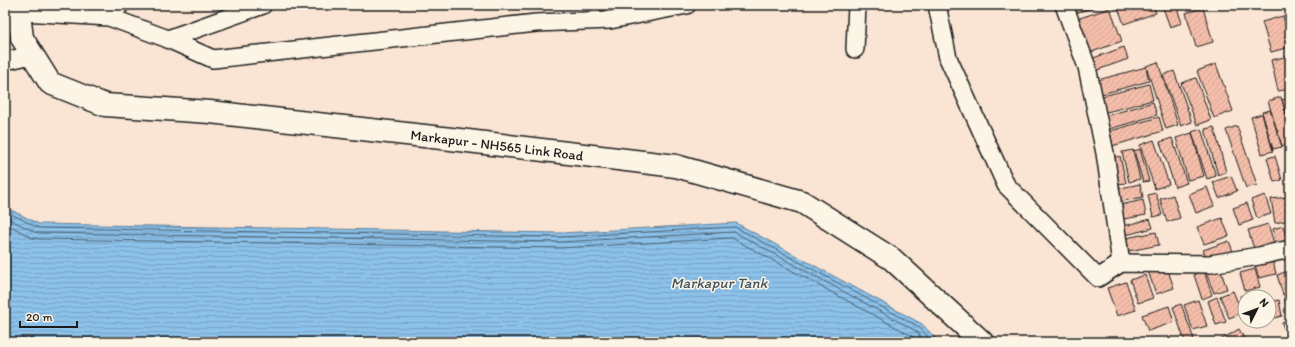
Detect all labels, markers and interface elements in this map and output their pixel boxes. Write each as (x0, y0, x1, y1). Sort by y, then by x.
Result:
street label: Markapur - NH565 Link Road (409, 126, 585, 165)
water label: Markapur Tank (671, 274, 769, 292)
north arrow (1237, 289, 1277, 329)
text: N (1257, 296, 1271, 310)
scale bar (20, 303, 77, 329)
text: 20 m (26, 310, 53, 324)

